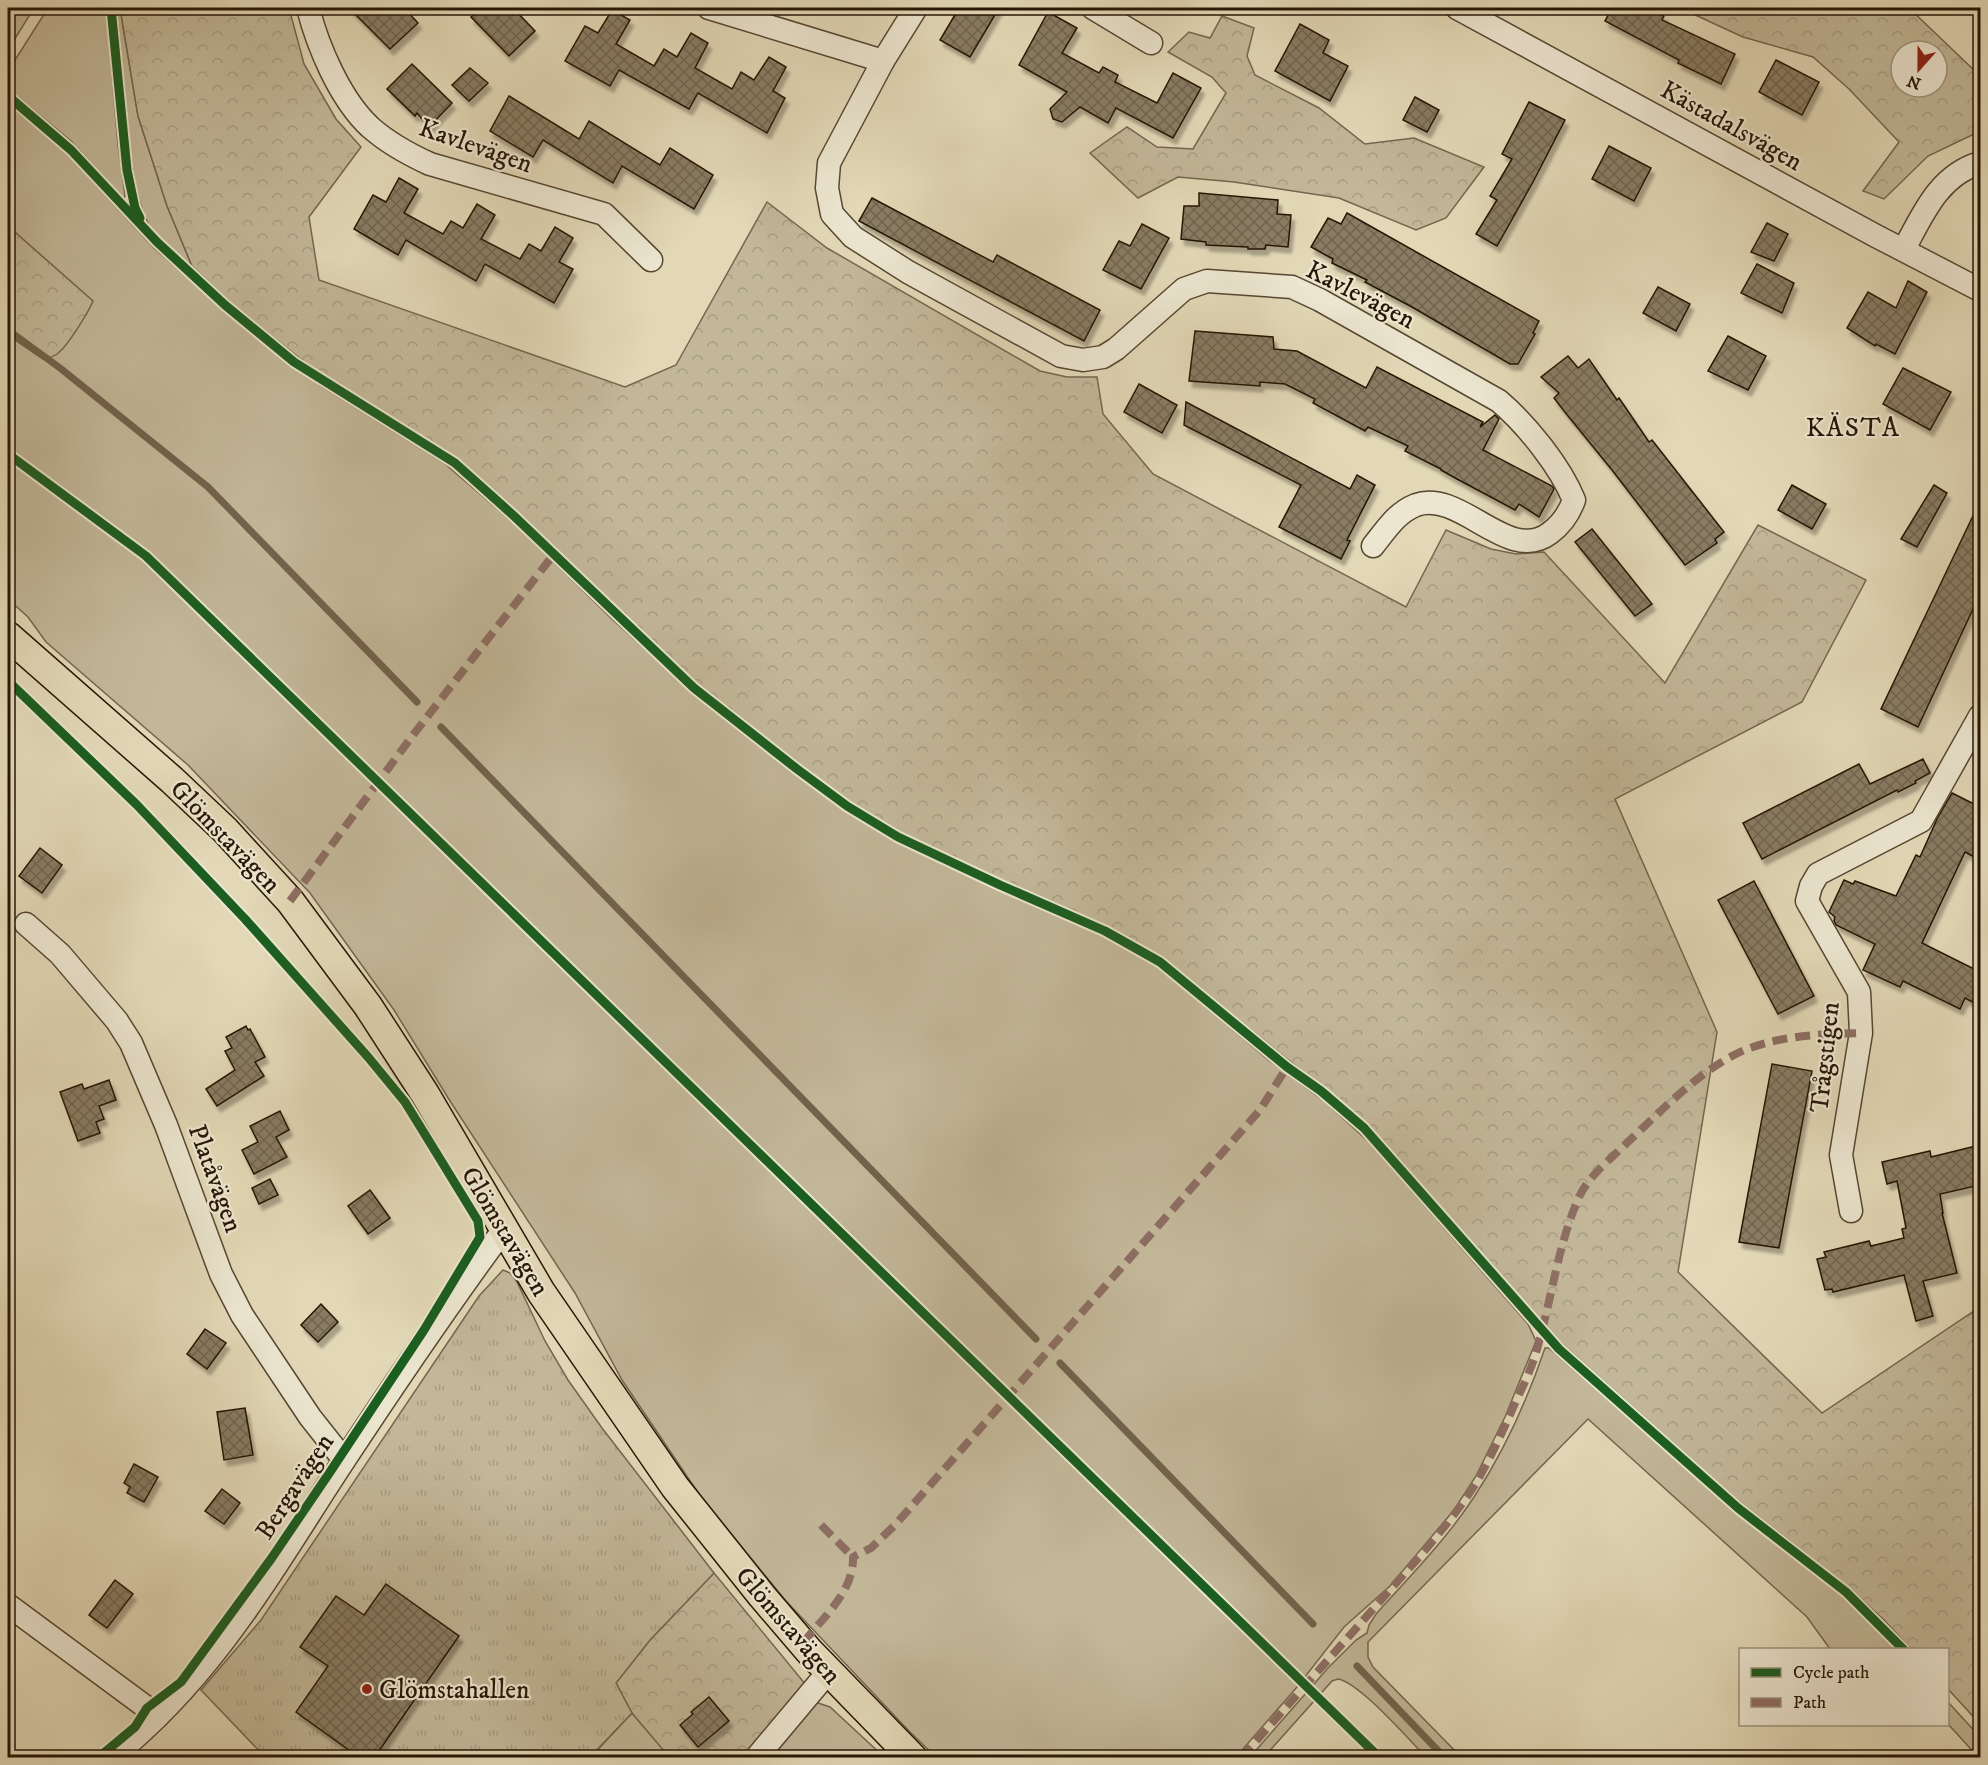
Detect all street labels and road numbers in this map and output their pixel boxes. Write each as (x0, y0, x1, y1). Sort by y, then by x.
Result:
street label: Kästadalsvägen (1654, 74, 1808, 179)
street label: Kavlevägen (414, 112, 537, 181)
street label: Kavlevägen (1300, 254, 1421, 337)
street label: Glömstavägen (162, 773, 288, 901)
street label: Trågstigen (1803, 1000, 1848, 1114)
street label: Platåvägen (180, 1120, 249, 1237)
street label: Glömstavägen (453, 1161, 557, 1303)
street label: Bergavägen (249, 1427, 342, 1546)
street label: Glömstavägen (728, 1560, 848, 1692)

